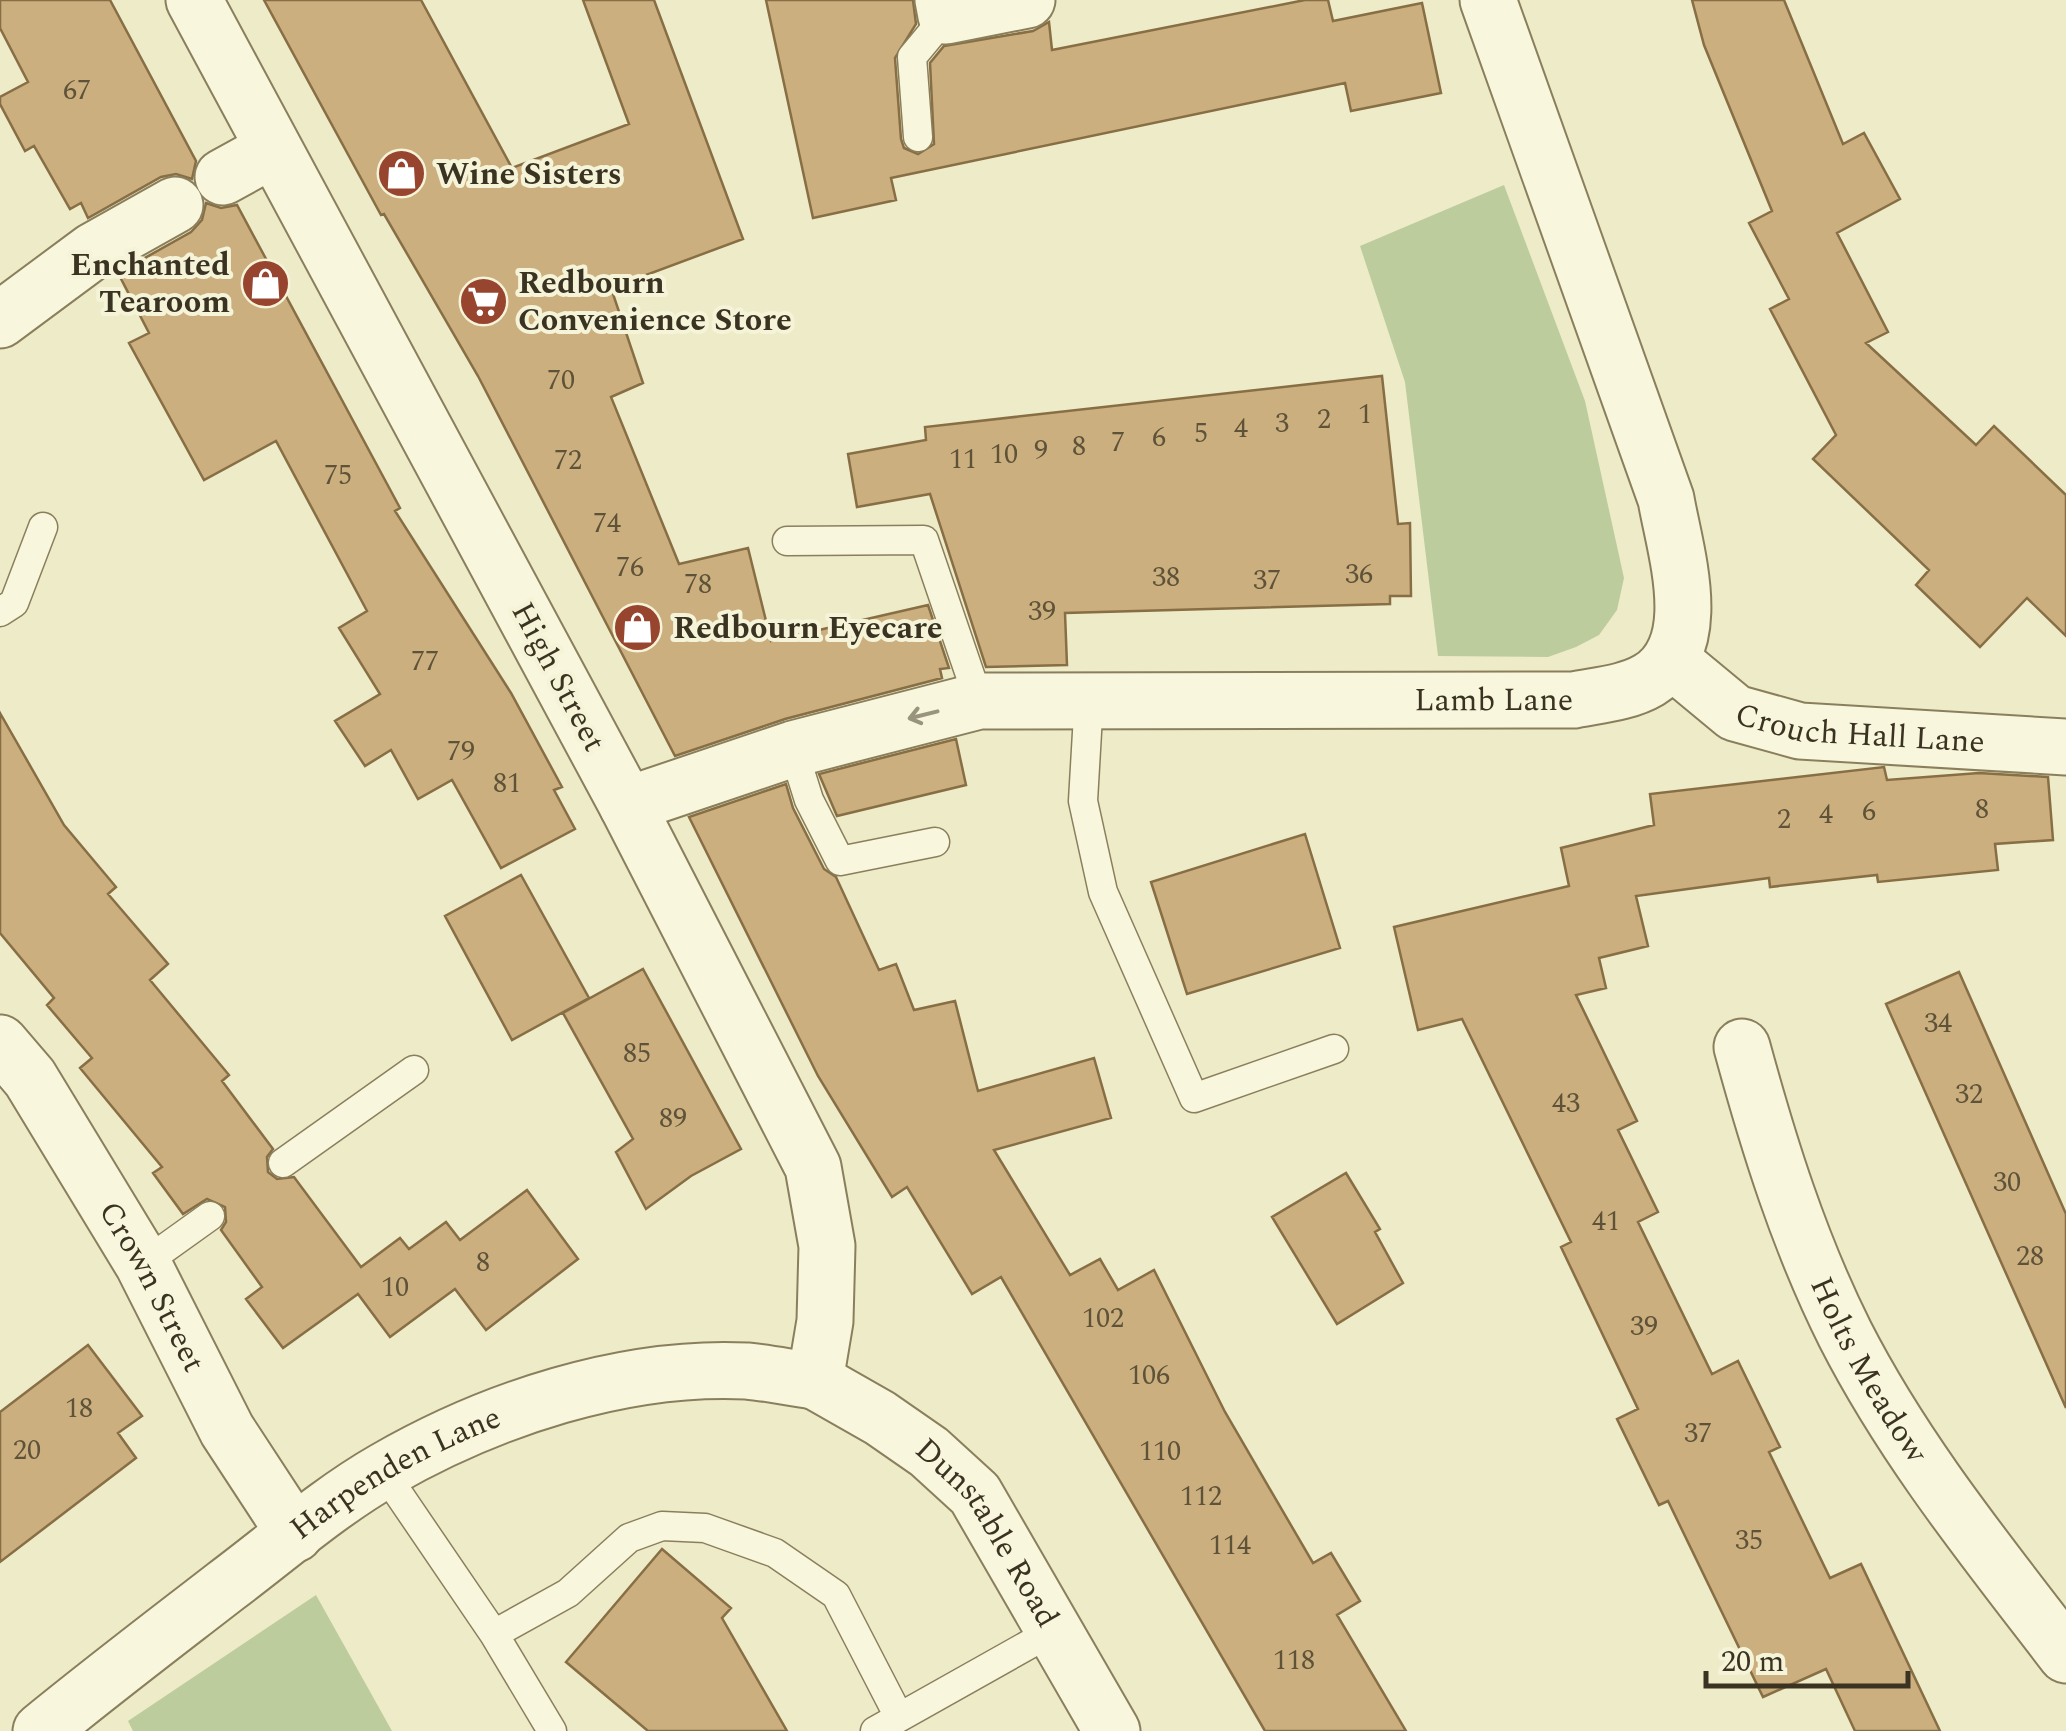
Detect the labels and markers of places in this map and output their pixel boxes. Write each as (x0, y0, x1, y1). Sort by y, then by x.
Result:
shop icon: Wine Sisters (375, 148, 427, 200)
place label: Wine Sisters (436, 150, 622, 199)
place label: Enchanted Tearoom (70, 241, 230, 327)
shop icon: Enchanted Tearoom (239, 257, 291, 309)
place label: Redbourn Convenience Store (518, 259, 792, 345)
supermarket icon: Redbourn Convenience Store (457, 275, 509, 327)
shop icon: Redbourn Eyecare (612, 602, 664, 654)
place label: Redbourn Eyecare (673, 604, 943, 653)

